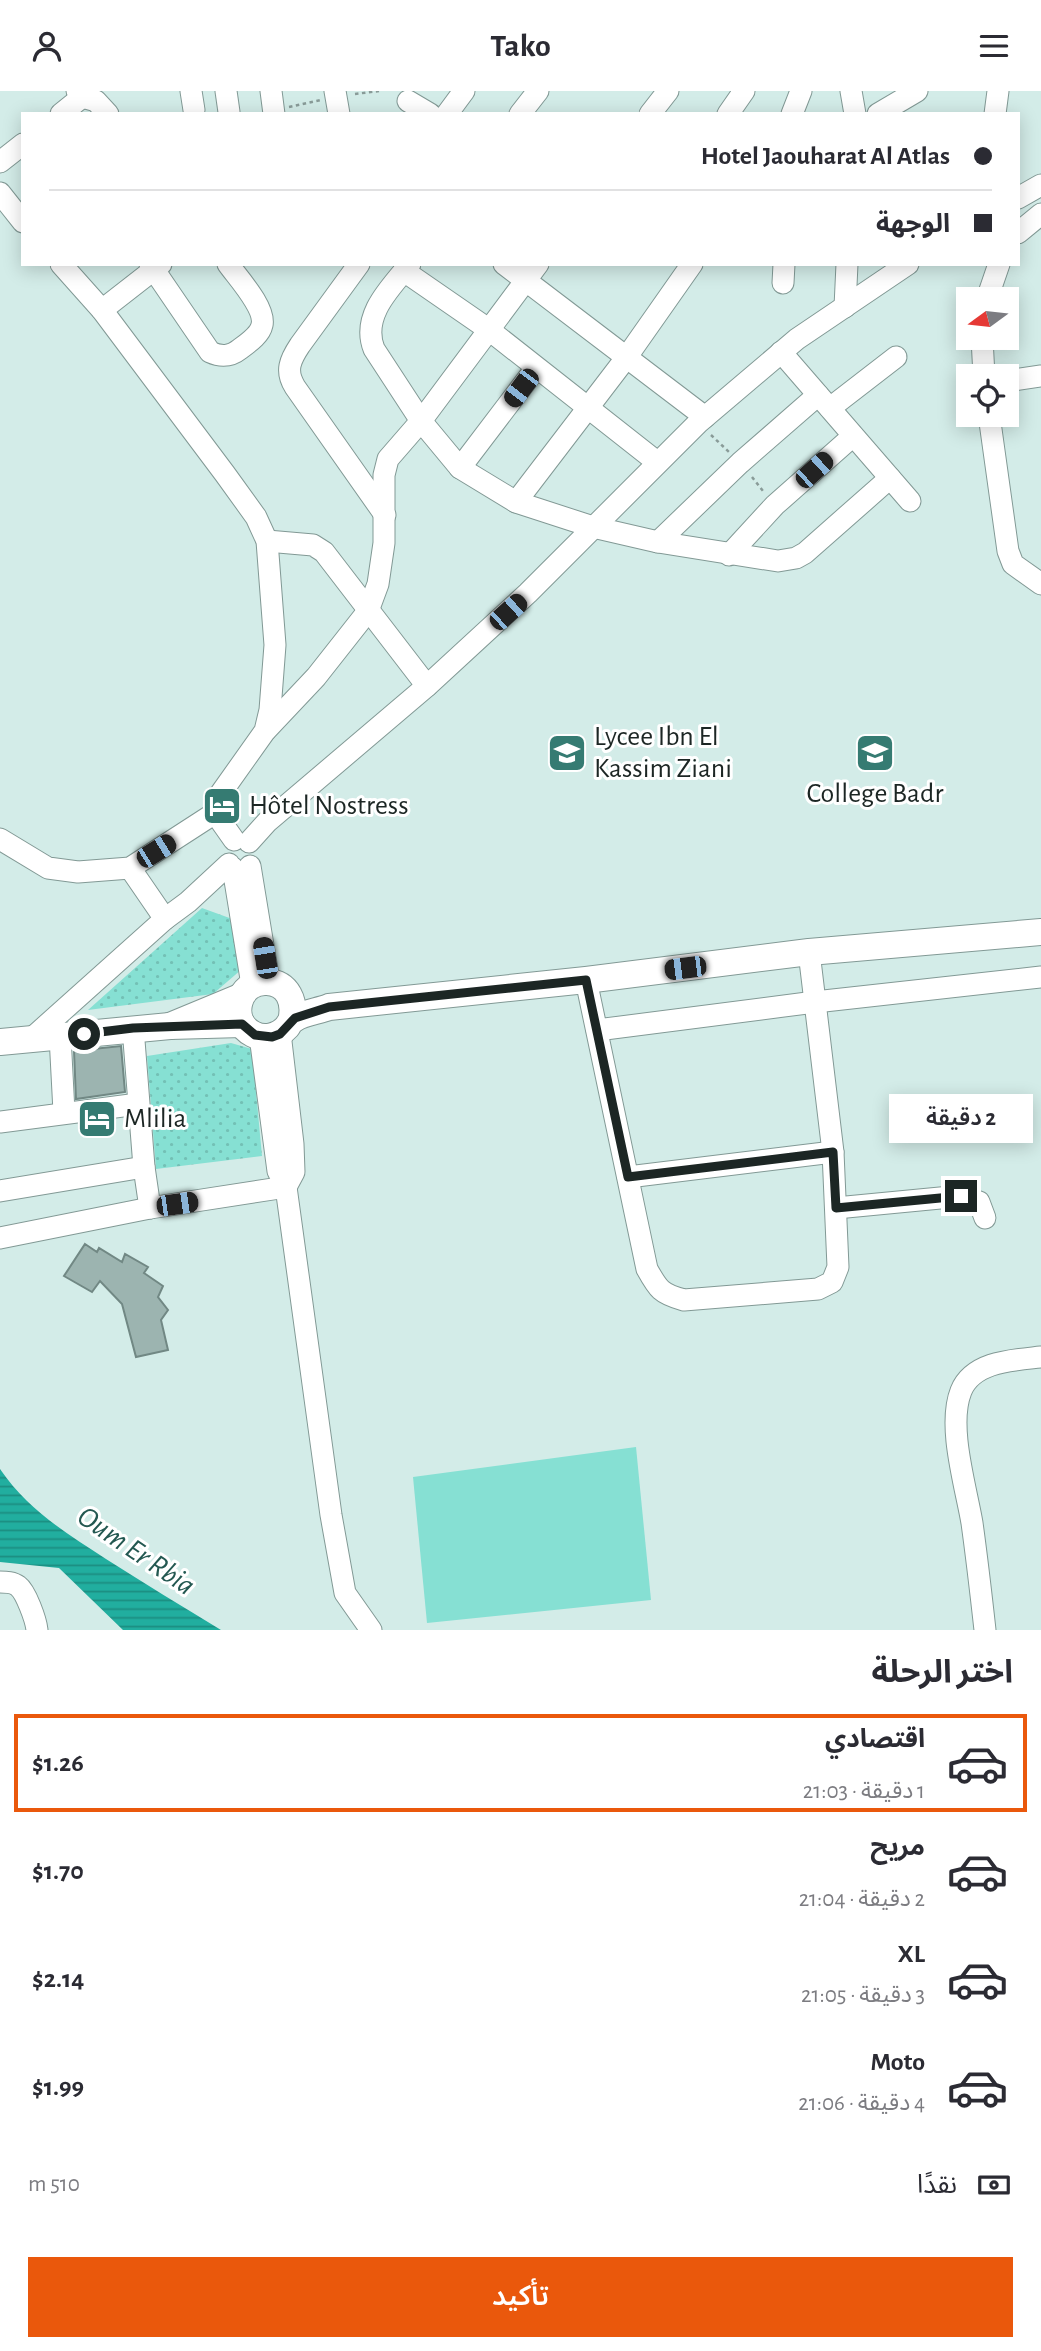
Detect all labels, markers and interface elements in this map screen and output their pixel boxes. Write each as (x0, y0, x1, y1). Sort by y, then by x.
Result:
icon: person (28, 27, 66, 65)
icon: menu (975, 27, 1013, 65)
text: Tako (490, 30, 551, 62)
text: Hotel Jaouharat Al Atlas (701, 143, 950, 169)
text: الوجهة (876, 211, 950, 237)
north arrow (956, 287, 1018, 350)
map controls (956, 287, 1019, 427)
button: locate (956, 364, 1019, 427)
car (500, 365, 543, 411)
car (792, 448, 837, 492)
car (486, 590, 531, 634)
place label: Lycee Ibn El Kassim Ziani (594, 723, 732, 783)
school or university icon: Lycee Ibn El Kassim Ziani (546, 732, 588, 774)
school or university icon: College Badr (854, 732, 896, 774)
place label: College Badr (807, 780, 943, 808)
hotel icon: Hôtel Nostress (201, 785, 243, 827)
place label: Hôtel Nostress (249, 792, 409, 820)
car (133, 831, 180, 871)
car (252, 936, 279, 980)
car (663, 955, 708, 981)
route start (68, 1018, 100, 1050)
callout: 2 دقيقة (889, 1095, 1033, 1143)
hotel icon: Mlilia (76, 1098, 118, 1140)
place label: Mlilia (124, 1105, 186, 1133)
text: 2 دقيقة (926, 1107, 996, 1130)
route end (945, 1180, 977, 1212)
car (155, 1191, 200, 1217)
water label: Oum Er Rbia (72, 1501, 200, 1601)
text: اختر الرحلة (872, 1656, 1013, 1688)
text: اقتصادي (825, 1726, 925, 1752)
icon: car (946, 1732, 1009, 1795)
text: $1.26 (32, 1750, 84, 1776)
text: 1 دقيقة · 21:03 (803, 1780, 925, 1803)
text: مريح (870, 1834, 925, 1860)
icon: car (946, 1840, 1009, 1903)
text: $1.70 (32, 1858, 84, 1884)
text: 2 دقيقة · 21:04 (799, 1888, 925, 1911)
text: XL (898, 1941, 925, 1967)
icon: car (946, 1948, 1009, 2011)
text: $2.14 (32, 1966, 84, 1992)
text: 3 دقيقة · 21:05 (801, 1984, 925, 2007)
text: Moto (870, 2049, 925, 2075)
icon: car (946, 2056, 1009, 2119)
text: $1.99 (32, 2074, 84, 2100)
text: 4 دقيقة · 21:06 (798, 2092, 925, 2115)
icon: cash (975, 2166, 1013, 2204)
text: نقدًا (917, 2172, 957, 2198)
text: 510 m (28, 2173, 80, 2196)
button: تأكيد (28, 2257, 1013, 2337)

